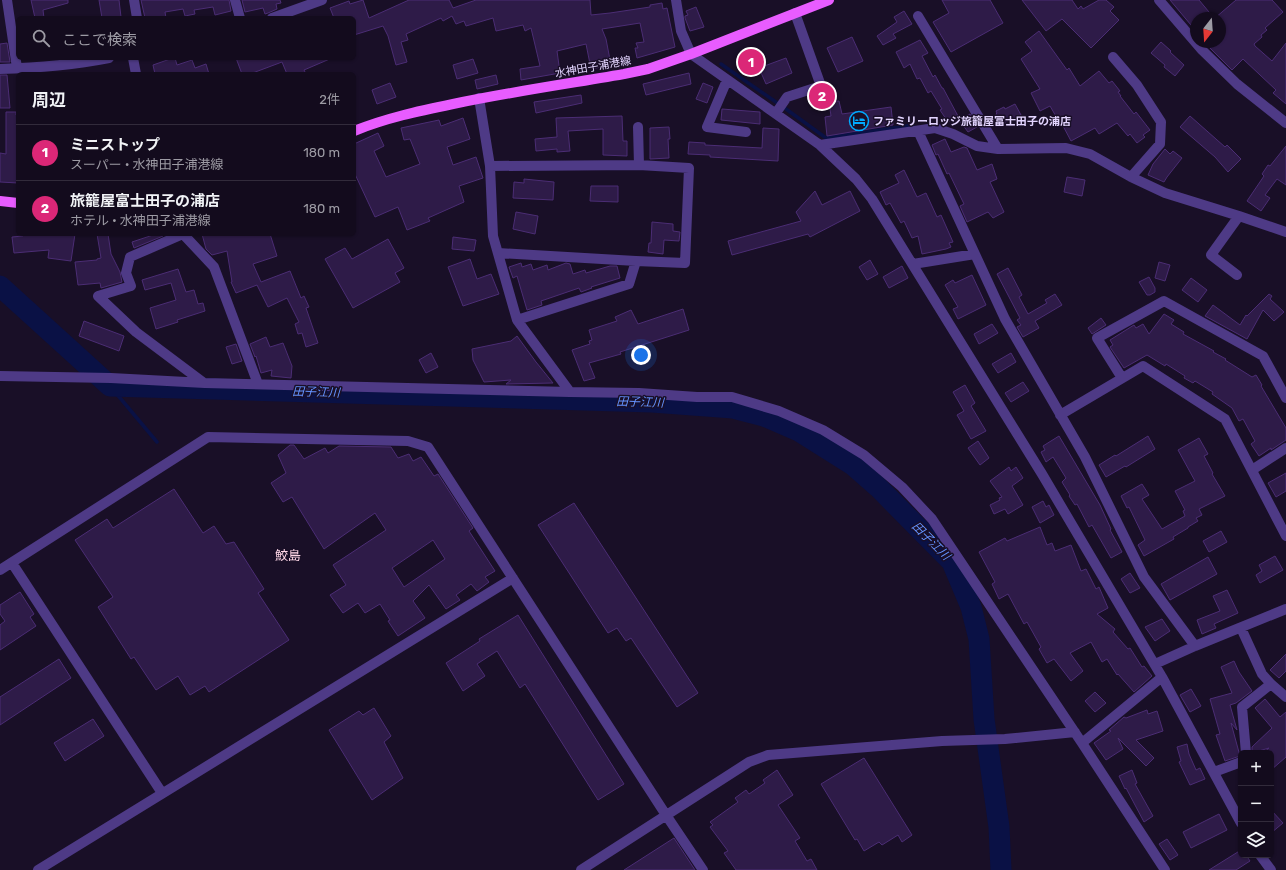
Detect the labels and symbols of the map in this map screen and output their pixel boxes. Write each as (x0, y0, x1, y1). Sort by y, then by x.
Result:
north arrow (1190, 12, 1226, 48)
pin: 1 (738, 47, 764, 77)
street label: 水神田子浦港線 (554, 54, 632, 80)
pin: 2 (809, 81, 835, 111)
hotel icon: ファミリーロッジ旅籠屋富士田子の浦店 (848, 110, 870, 132)
place label: ファミリーロッジ旅籠屋富士田子の浦店 (873, 115, 1071, 128)
your location (631, 345, 651, 365)
water label: 田子江川 (292, 384, 342, 400)
water label: 田子江川 (616, 394, 666, 410)
water label: 田子江川 (909, 519, 954, 564)
district label: 鮫島 (275, 548, 301, 563)

